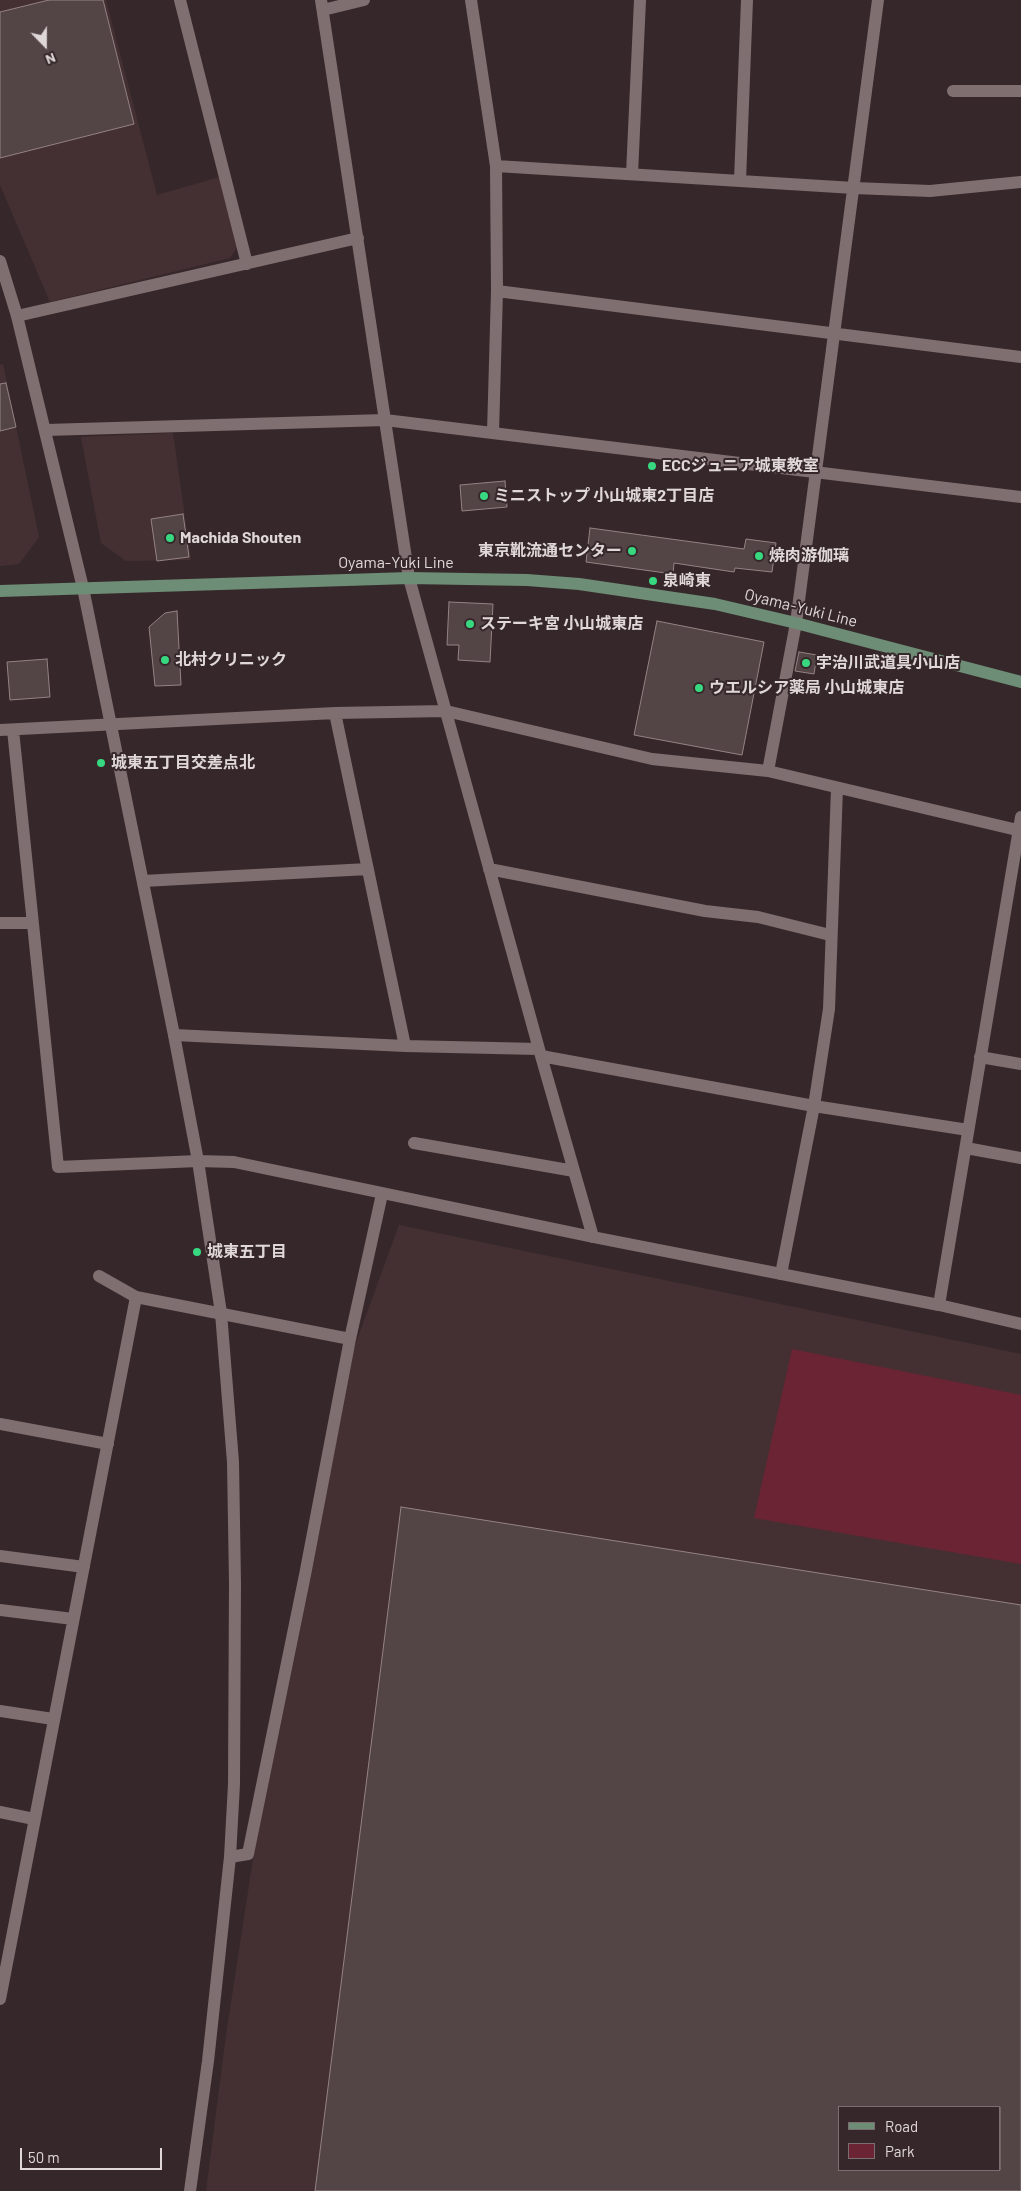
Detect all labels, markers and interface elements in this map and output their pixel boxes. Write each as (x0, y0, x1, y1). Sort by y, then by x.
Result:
north arrow (20, 20, 70, 70)
text: N (43, 50, 58, 69)
place label: ECCジュニア城東教室 (662, 456, 819, 476)
marker: ECCジュニア城東教室 (646, 460, 658, 472)
place label: ミニストップ 小山城東2丁目店 (494, 486, 714, 506)
marker: ミニストップ 小山城東2丁目店 (478, 490, 490, 502)
place label: Machida Shouten (180, 528, 301, 548)
marker: Machida Shouten (164, 532, 176, 544)
place label: 東京靴流通センター (478, 541, 622, 561)
marker: 東京靴流通センター (626, 545, 638, 557)
place label: 焼肉游伽璃 (769, 546, 849, 566)
marker: 焼肉游伽璃 (753, 550, 765, 562)
street label: Oyama-Yuki Line (338, 553, 454, 573)
place label: 泉崎東 (663, 571, 711, 591)
marker: 泉崎東 (647, 575, 659, 587)
street label: Oyama-Yuki Line (743, 585, 859, 631)
place label: ステーキ宮 小山城東店 (480, 614, 643, 634)
marker: ステーキ宮 小山城東店 (464, 618, 476, 630)
place label: 北村クリニック (175, 650, 287, 670)
place label: 宇治川武道具小山店 (816, 653, 960, 673)
marker: 北村クリニック (159, 654, 171, 666)
marker: 宇治川武道具小山店 (800, 657, 812, 669)
place label: ウエルシア薬局 小山城東店 (709, 678, 904, 698)
marker: ウエルシア薬局 小山城東店 (693, 682, 705, 694)
place label: 城東五丁目交差点北 (111, 753, 255, 773)
marker: 城東五丁目交差点北 (95, 757, 107, 769)
place label: 城東五丁目 (207, 1242, 287, 1262)
marker: 城東五丁目 (191, 1246, 203, 1258)
legend (838, 2106, 1001, 2171)
text: Road (885, 2117, 918, 2135)
scale bar (22, 2138, 165, 2170)
text: Park (885, 2142, 914, 2160)
text: 50 m (28, 2148, 60, 2166)

